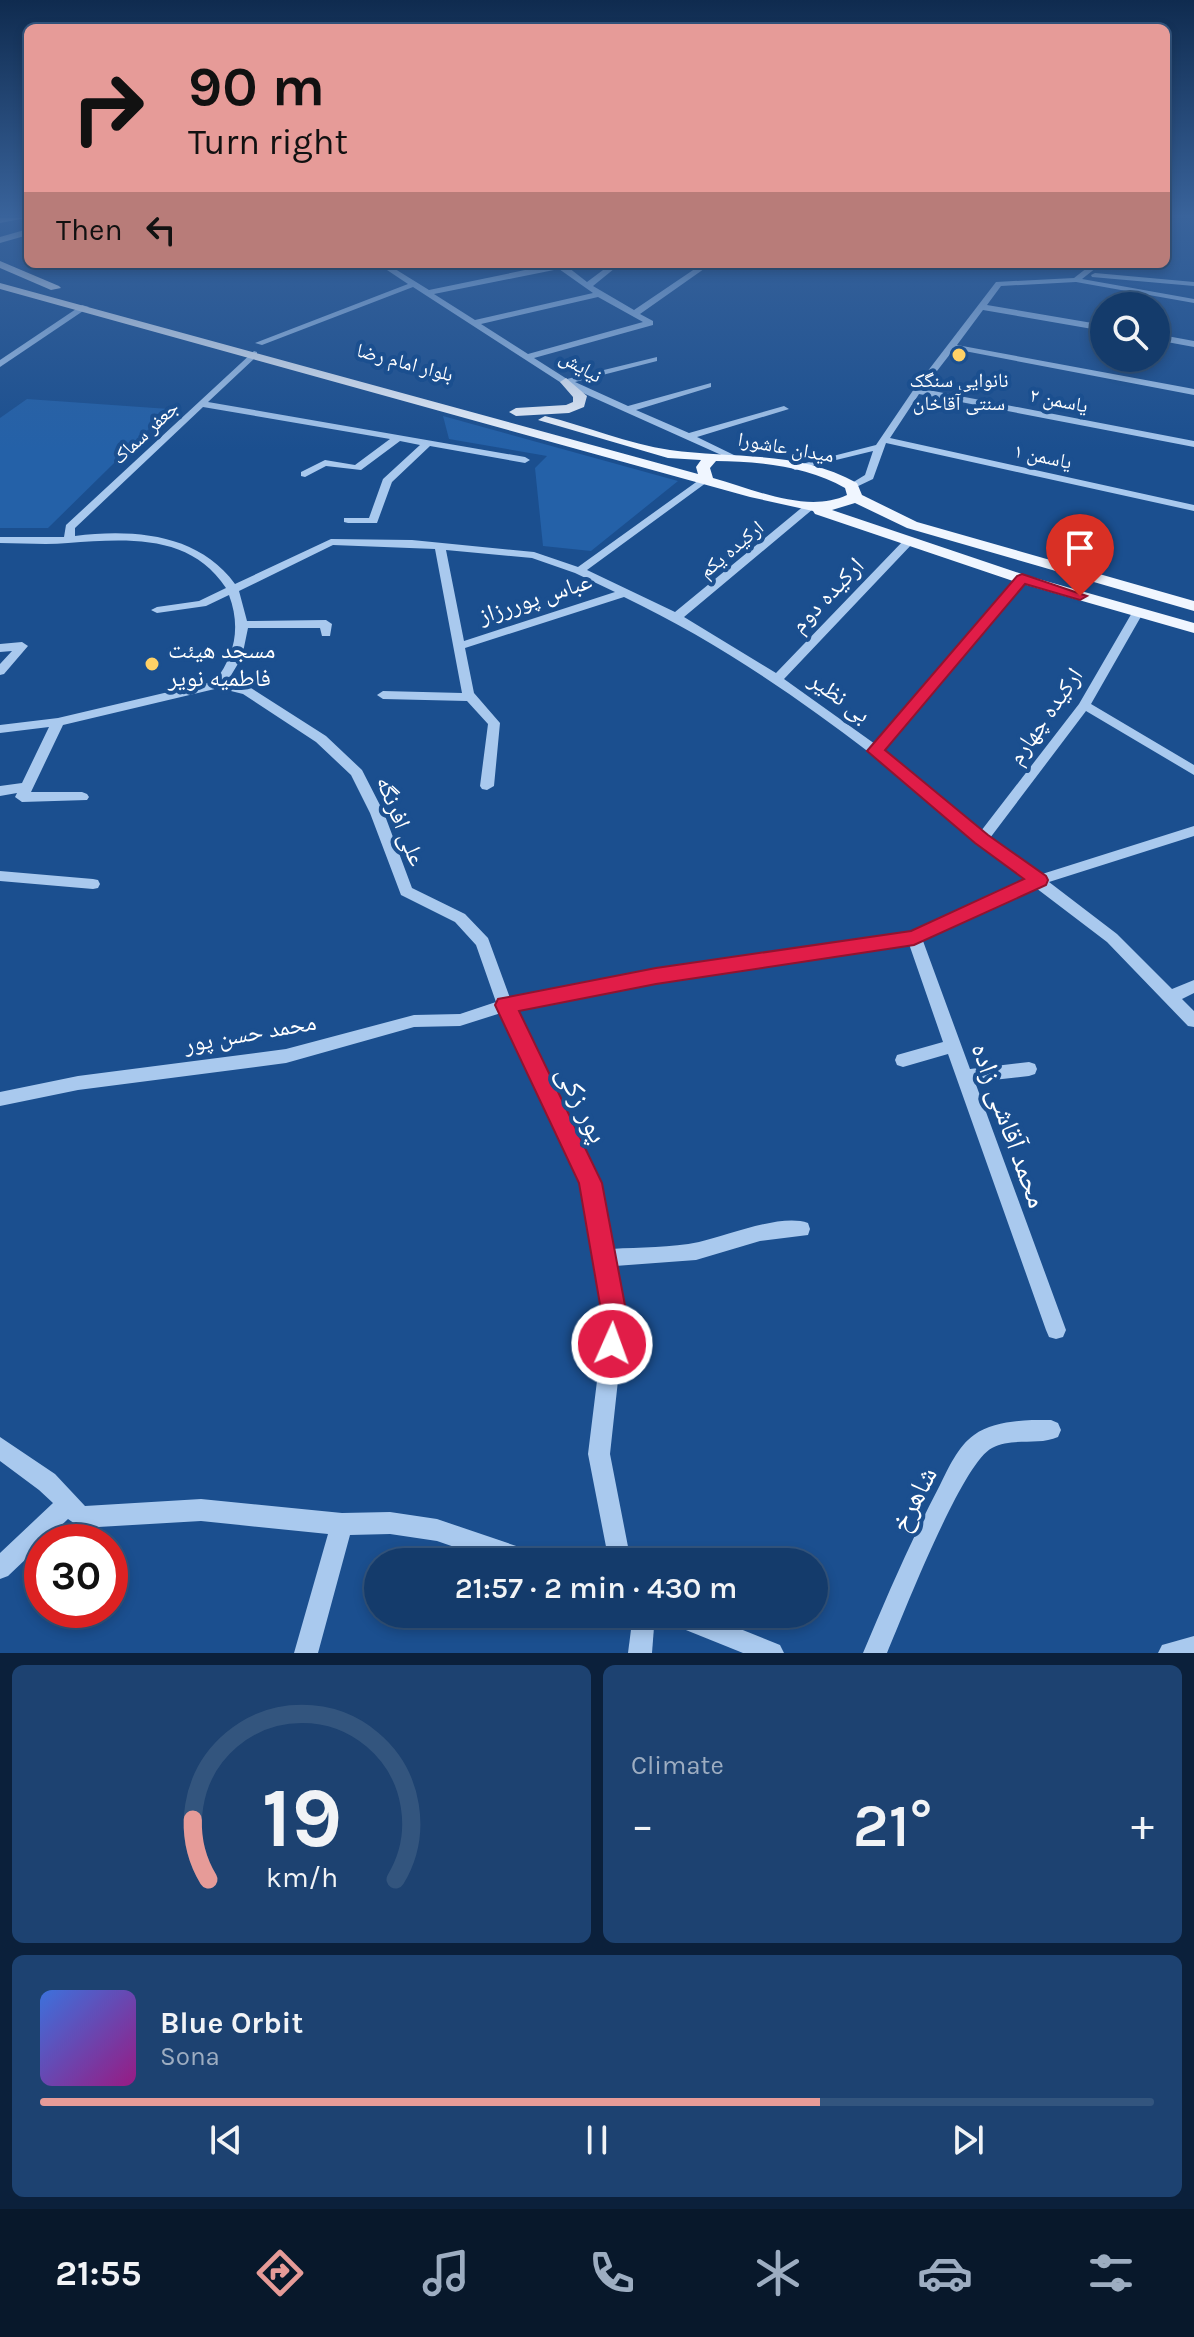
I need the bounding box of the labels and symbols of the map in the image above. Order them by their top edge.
street label: بلوار امام رضا [354,339,456,388]
street label: نیایش [556,345,606,388]
marker: نانوایی سنگک سنتی آقاخان [950,346,968,364]
place label: نانوایی سنگک سنتی آقاخان [909,369,1009,415]
street label: یاسمن ۲ [1028,384,1090,417]
street label: جعفر سماک [107,396,184,469]
street label: میدان عاشورا [736,428,836,467]
street label: یاسمن ۱ [1012,439,1074,474]
pin [1046,514,1114,596]
street label: ارکیده یکم [694,516,769,584]
street label: ارکیده دوم [785,552,871,640]
street label: عباس پوررزاز [474,567,595,630]
place label: مسجد هیئت فاطمیه نویر [167,636,275,692]
marker: مسجد هیئت فاطمیه نویر [143,655,161,673]
street label: ارکیده چهارم [1001,662,1090,771]
street label: بی نظیر [803,665,876,729]
street label: علی افرنگه [370,772,432,870]
street label: محمد حسن پور [181,1008,318,1059]
street label: محمد آقاشی زاده [963,1038,1055,1213]
street label: پور زکی [549,1060,615,1149]
position arrow [570,1302,654,1386]
street label: شاهرخ [883,1461,945,1538]
speed limit sign: 30 [24,1524,128,1628]

